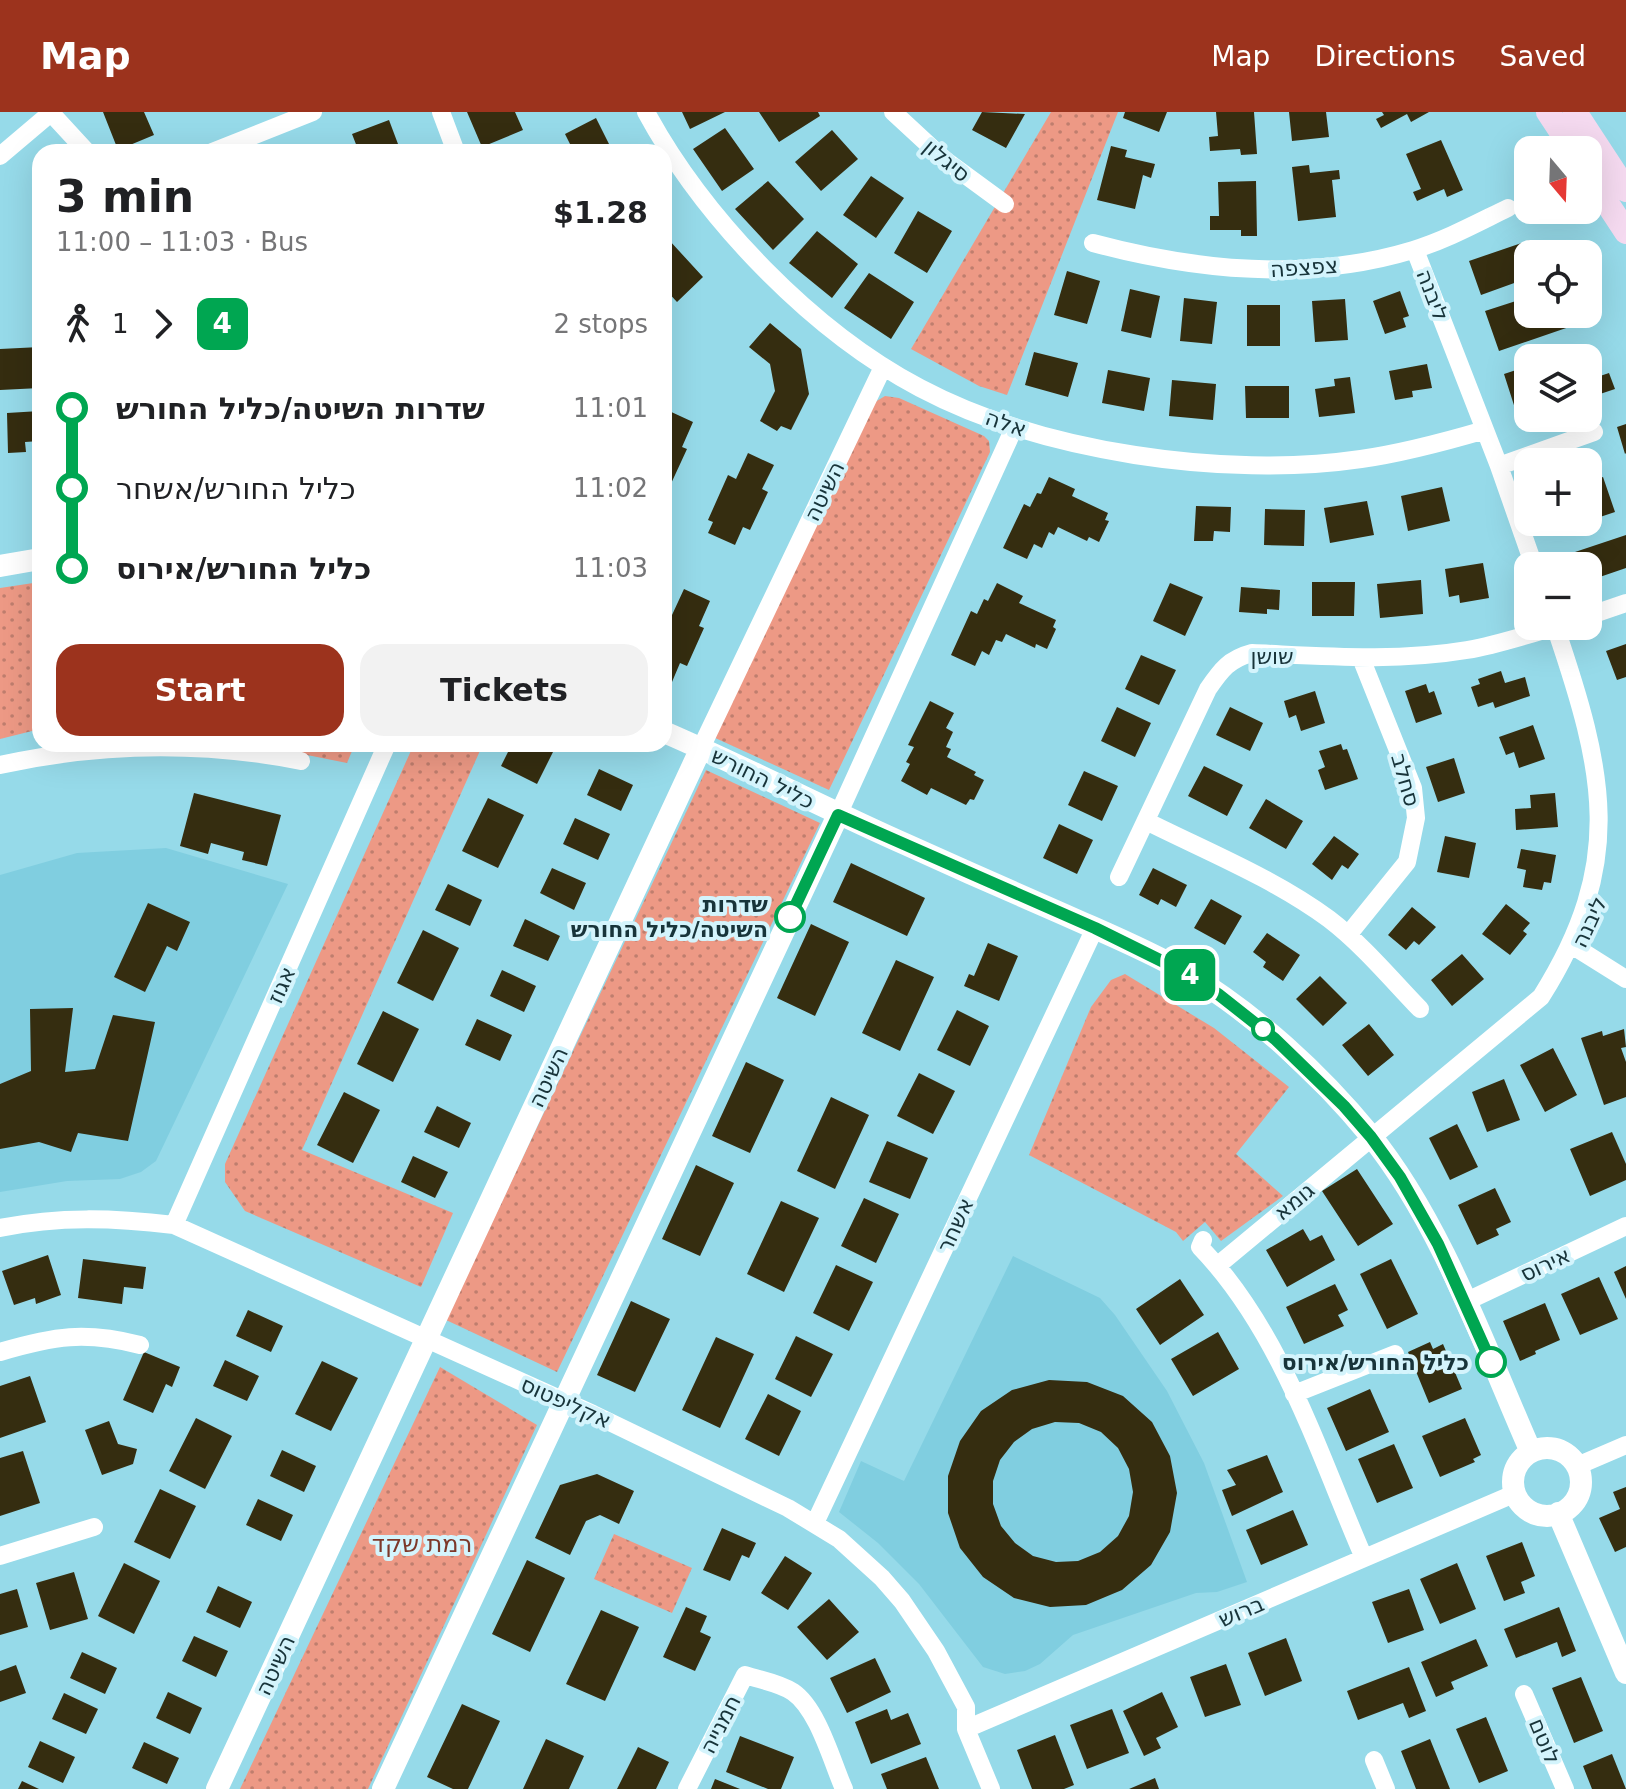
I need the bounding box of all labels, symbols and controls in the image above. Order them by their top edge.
text: Map [40,34,131,78]
text: Map [1211,40,1270,73]
text: Directions [1314,40,1455,73]
text: Saved [1499,40,1586,73]
street label: סיגלון [918,134,975,187]
north arrow [1514,136,1602,224]
map controls [1514,136,1602,640]
text: 3 min [56,171,194,222]
text: $1.28 [553,195,648,230]
text: 11:00 – 11:03 · Bus [56,227,308,257]
button: locate [1514,240,1602,328]
street label: צפצפה [1269,253,1339,282]
street label: ליבנה [1411,266,1454,325]
icon: walk [56,302,100,346]
icon: forward [141,302,185,346]
text: 4 [213,307,232,340]
text: 1 [112,309,129,339]
text: 2 stops [553,309,648,339]
button: layers [1514,344,1602,432]
text: שדרות השיטה/כליל החורש [116,391,485,426]
text: 11:01 [573,393,648,423]
street label: אלה [982,405,1030,442]
button: + [1514,448,1602,536]
street label: השיטה [799,457,850,525]
text: כליל החורש/אשחר [116,471,356,506]
text: 11:02 [573,473,648,503]
text: כליל החורש/אירוס [116,551,371,586]
button: − [1514,552,1602,640]
text: 11:03 [573,553,648,583]
button: Start [56,644,344,736]
button: Tickets [360,644,648,736]
street label: שושן [1250,644,1294,669]
street label: כליל החורש [707,743,818,814]
street label: סחלב [1386,751,1425,809]
place label: שדרות השיטה/כליל החורש [571,892,768,942]
street label: ליבנה [1567,893,1612,952]
marker: שדרות השיטה/כליל החורש [775,902,805,932]
line badge: 4 [1164,949,1216,1001]
text: 4 [1180,958,1200,991]
street label: אגוז [262,963,300,1007]
unlabelled marker [1252,1018,1274,1040]
street label: השיטה [524,1043,573,1111]
street label: גומא [1269,1177,1319,1225]
street label: אשחר [932,1194,979,1256]
street label: אירוס [1516,1242,1574,1287]
marker: כליל החורש/אירוס [1476,1347,1506,1377]
place label: כליל החורש/אירוס [1282,1350,1469,1375]
street label: אקליפטוס [517,1372,615,1433]
district label: רמת שקד [372,1530,472,1558]
street label: ברוש [1215,1591,1268,1632]
street label: השיטה [251,1631,300,1699]
street label: חמנייה [695,1691,746,1758]
street label: לוטם [1524,1715,1565,1768]

